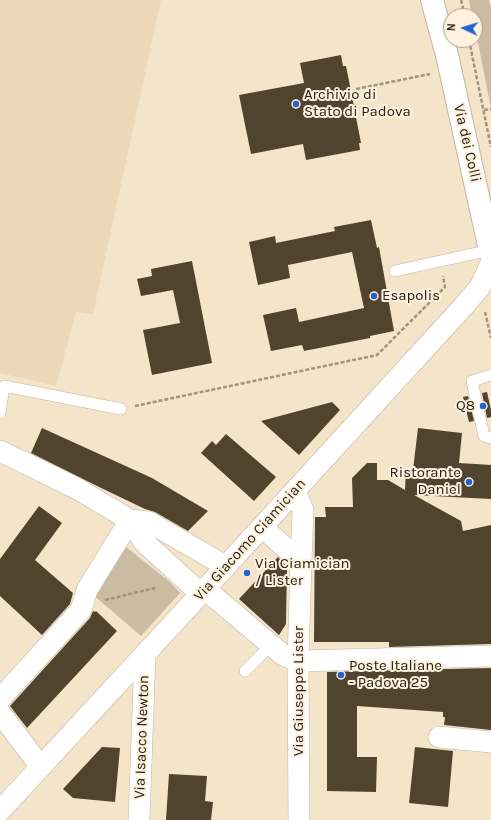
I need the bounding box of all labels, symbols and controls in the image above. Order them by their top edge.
north arrow [443,8,483,48]
text: N [445,23,458,32]
place label: Archivio di Stato di Padova [304,86,411,121]
marker: Archivio di Stato di Padova [291,99,301,109]
street label: Via dei Colli [449,102,485,184]
place label: Esapolis [382,287,440,305]
marker: Esapolis [369,291,379,301]
place label: Q8 [456,397,475,415]
marker: Q8 [478,401,488,411]
place label: Ristorante Daniel [390,464,461,499]
street label: Via Giacomo Ciamician [190,475,310,605]
marker: Ristorante Daniel [464,477,474,487]
place label: Via Ciamician / Lister [255,555,350,590]
marker: Via Ciamician / Lister [242,568,252,578]
street label: Via Giuseppe Lister [290,626,308,756]
place label: Poste Italiane - Padova 25 [349,657,442,692]
marker: Poste Italiane - Padova 25 [336,670,346,680]
street label: Via Isacco Newton [131,675,153,799]

